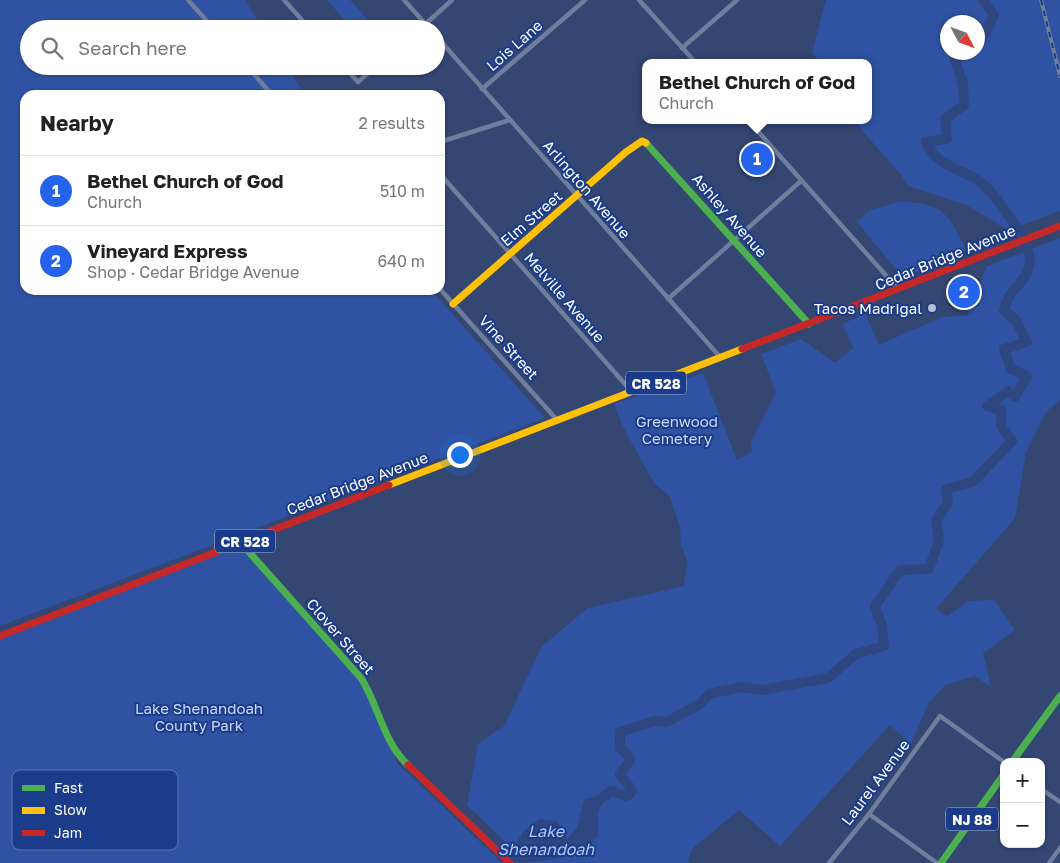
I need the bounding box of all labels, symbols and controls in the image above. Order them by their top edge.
north arrow [940,15,985,60]
street label: Lois Lane [482,16,546,74]
search box [20,20,445,75]
icon: search [38,34,66,62]
text: Search here [78,36,187,59]
popup [642,59,872,124]
text: Bethel Church of God [659,70,855,93]
text: Church [659,93,714,113]
text: Nearby [40,110,114,136]
text: 2 results [359,113,425,133]
street label: Arlington Avenue [539,136,635,242]
pin: 1 [741,140,773,178]
text: Bethel Church of God [87,169,284,192]
street label: Ashley Avenue [689,169,772,261]
text: 1 [52,181,60,201]
text: 510 m [380,181,425,201]
street label: Elm Street [497,186,565,250]
text: Church [87,192,142,212]
street label: Cedar Bridge Avenue [872,220,1018,293]
text: Vineyard Express [87,239,248,262]
street label: Melville Avenue [521,248,609,346]
text: 2 [51,251,61,271]
text: 640 m [377,251,425,271]
text: Shop · Cedar Bridge Avenue [87,262,299,282]
pin: 2 [948,273,980,311]
place label: Tacos Madrigal [814,299,922,317]
marker: Tacos Madrigal [926,302,938,314]
street label: Vine Street [475,311,543,383]
road number: CR 528 [626,372,686,394]
park label: Greenwood Cemetery [636,412,718,447]
your location [447,442,473,468]
street label: Cedar Bridge Avenue [284,448,431,518]
road number: CR 528 [215,530,275,552]
street label: Clover Street [303,594,379,678]
park label: Lake Shenandoah County Park [135,699,263,734]
street label: Laurel Avenue [837,736,913,828]
map controls [1000,758,1045,848]
button: + [1000,758,1045,803]
legend [12,770,178,850]
text: Fast [54,779,83,796]
text: Slow [54,801,87,818]
button: − [1000,803,1045,848]
road number: NJ 88 [946,808,998,831]
water label: Lake Shenandoah [498,821,595,859]
text: Jam [54,824,82,841]

